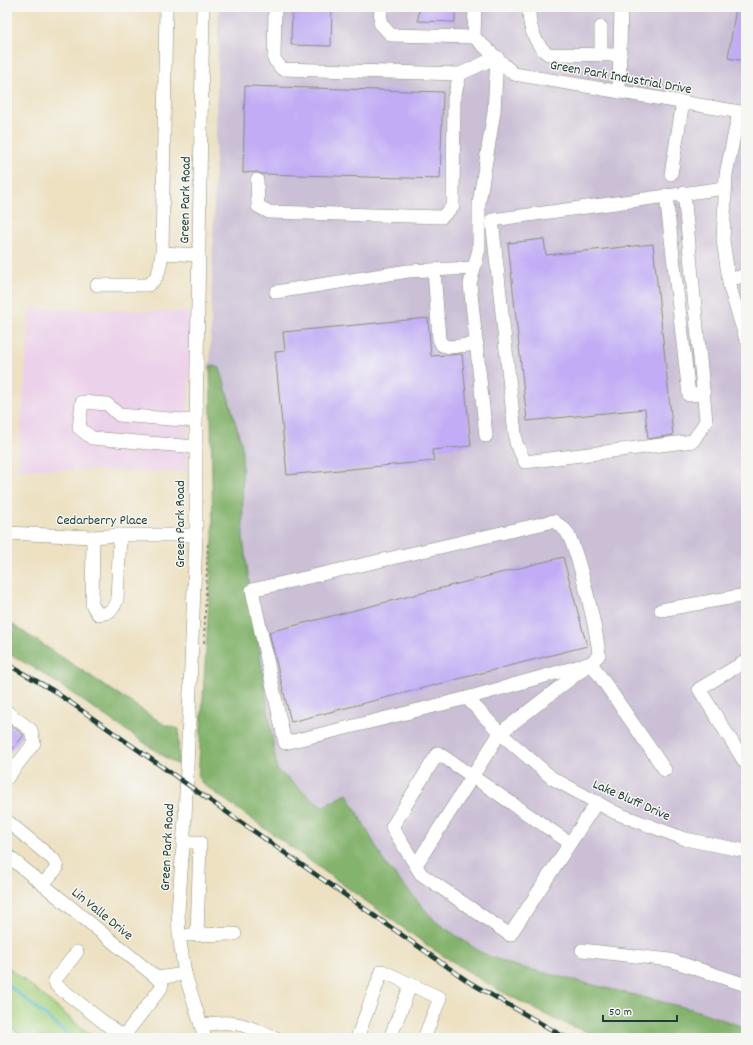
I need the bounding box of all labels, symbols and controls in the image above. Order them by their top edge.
street label: Green Park Industrial Drive [548,56,693,100]
street label: Green Park Road [175,156,197,244]
street label: Green Park Road [171,480,191,568]
street label: Cedarberry Place [57,511,147,531]
street label: Lake Bluff Drive [589,775,673,827]
street label: Green Park Road [156,803,180,891]
street label: Lin Valle Drive [67,883,137,946]
scale bar [603,997,677,1023]
text: 50 m [609,1004,632,1021]

